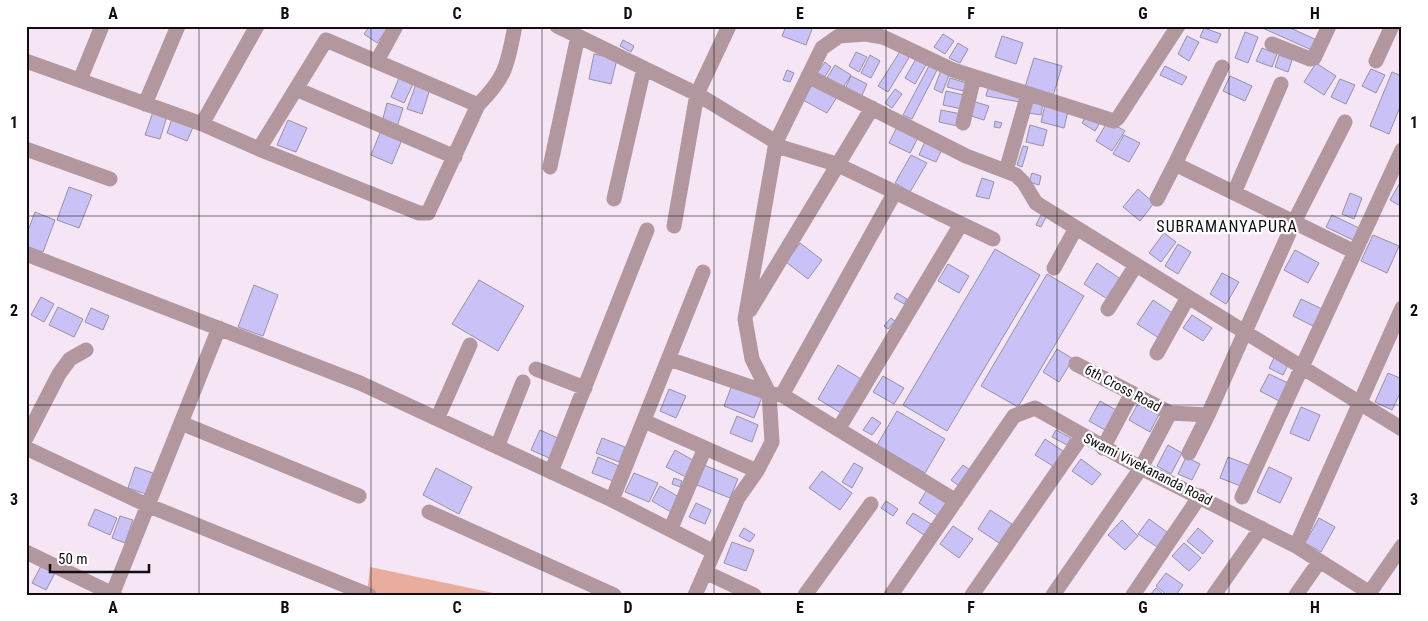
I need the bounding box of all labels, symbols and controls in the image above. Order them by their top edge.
text: A [108,4,118,23]
text: B [281,4,290,23]
text: C [452,4,462,23]
text: D [623,4,633,23]
text: E [796,4,804,23]
text: F [967,4,975,23]
text: G [1138,4,1148,23]
text: H [1310,4,1320,23]
text: 1 [10,113,18,132]
text: 1 [1410,113,1418,132]
district label: SUBRAMANYAPURA [1156,217,1298,236]
text: 2 [10,301,18,320]
text: 2 [1410,301,1418,320]
street label: 6th Cross Road [1082,361,1164,415]
street label: Swami Vivekananda Road [1081,430,1215,508]
text: 3 [10,490,18,509]
text: 3 [1410,490,1418,509]
scale bar [50,541,149,573]
text: 50 m [58,550,88,568]
text: A [108,598,118,617]
text: B [281,598,290,617]
text: C [452,598,462,617]
text: D [623,598,633,617]
text: E [796,598,804,617]
text: F [967,598,975,617]
text: G [1138,598,1148,617]
text: H [1310,598,1320,617]

